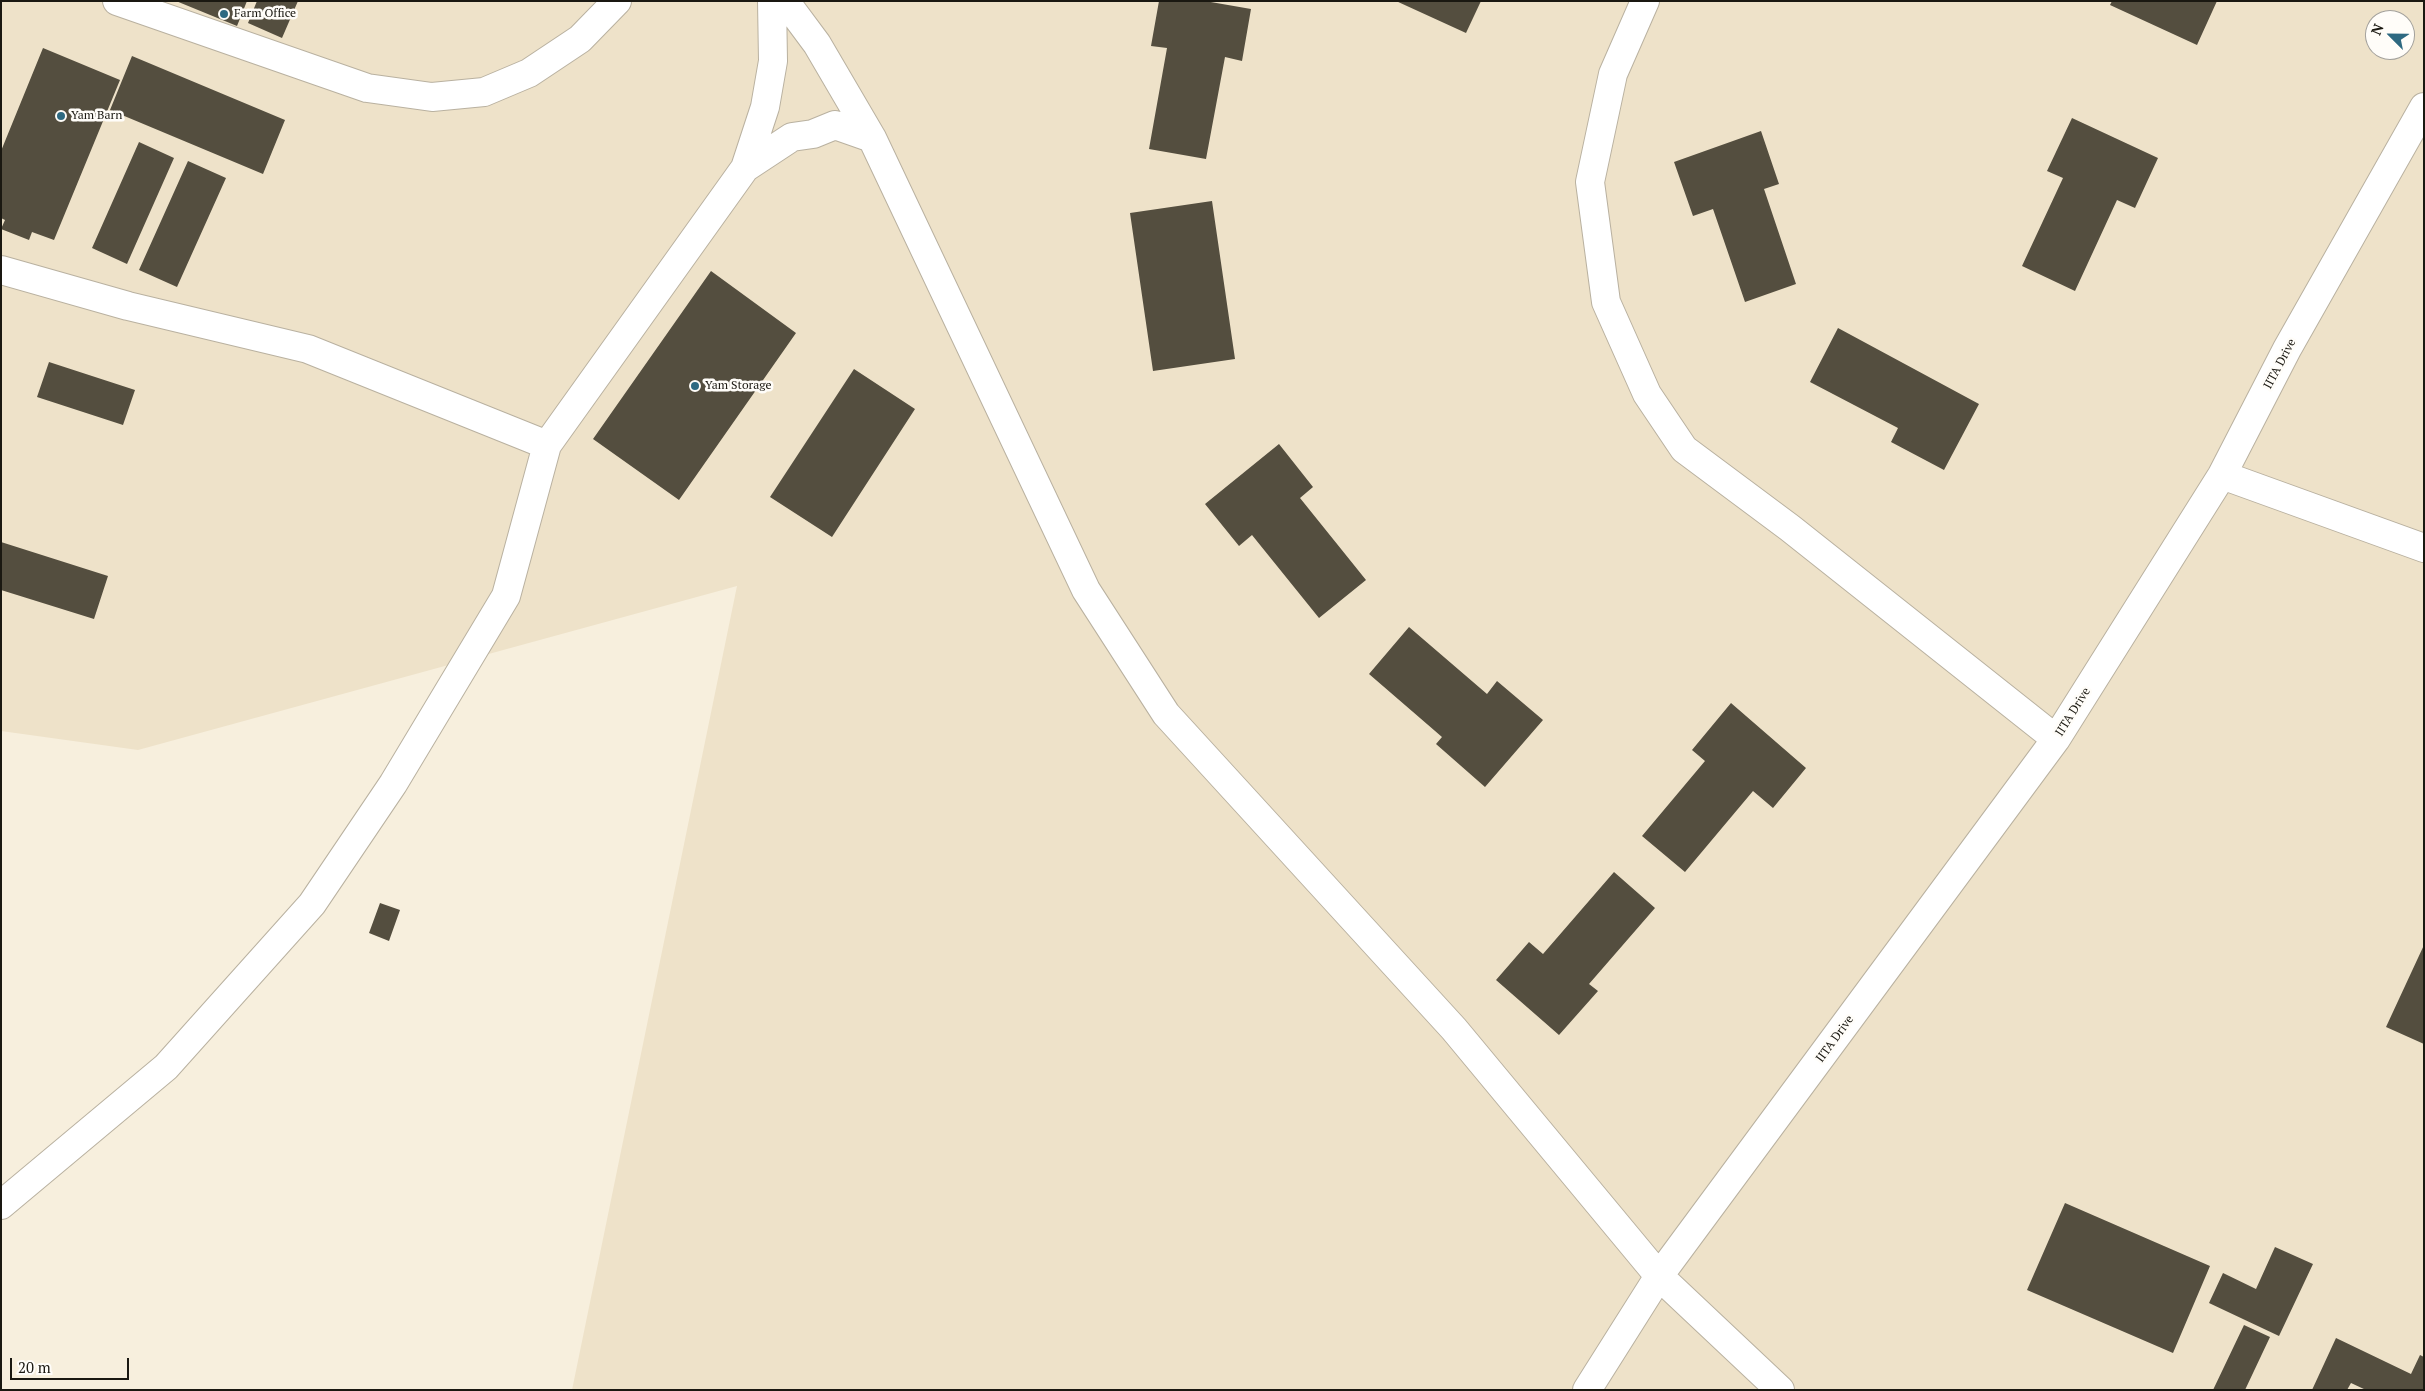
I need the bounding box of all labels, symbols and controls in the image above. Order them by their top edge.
place label: Farm Office [234,7,296,21]
marker: Farm Office [218,8,230,20]
north arrow [2365,10,2415,60]
text: N [2366,21,2387,38]
place label: Yam Barn [71,109,122,123]
marker: Yam Barn [55,110,67,122]
street label: IITA Drive [2261,336,2299,392]
place label: Yam Storage [705,379,772,393]
marker: Yam Storage [689,380,701,392]
street label: IITA Drive [2052,685,2094,739]
street label: IITA Drive [1813,1013,1857,1065]
scale bar [12,1348,131,1380]
text: 20 m [18,1357,51,1377]

